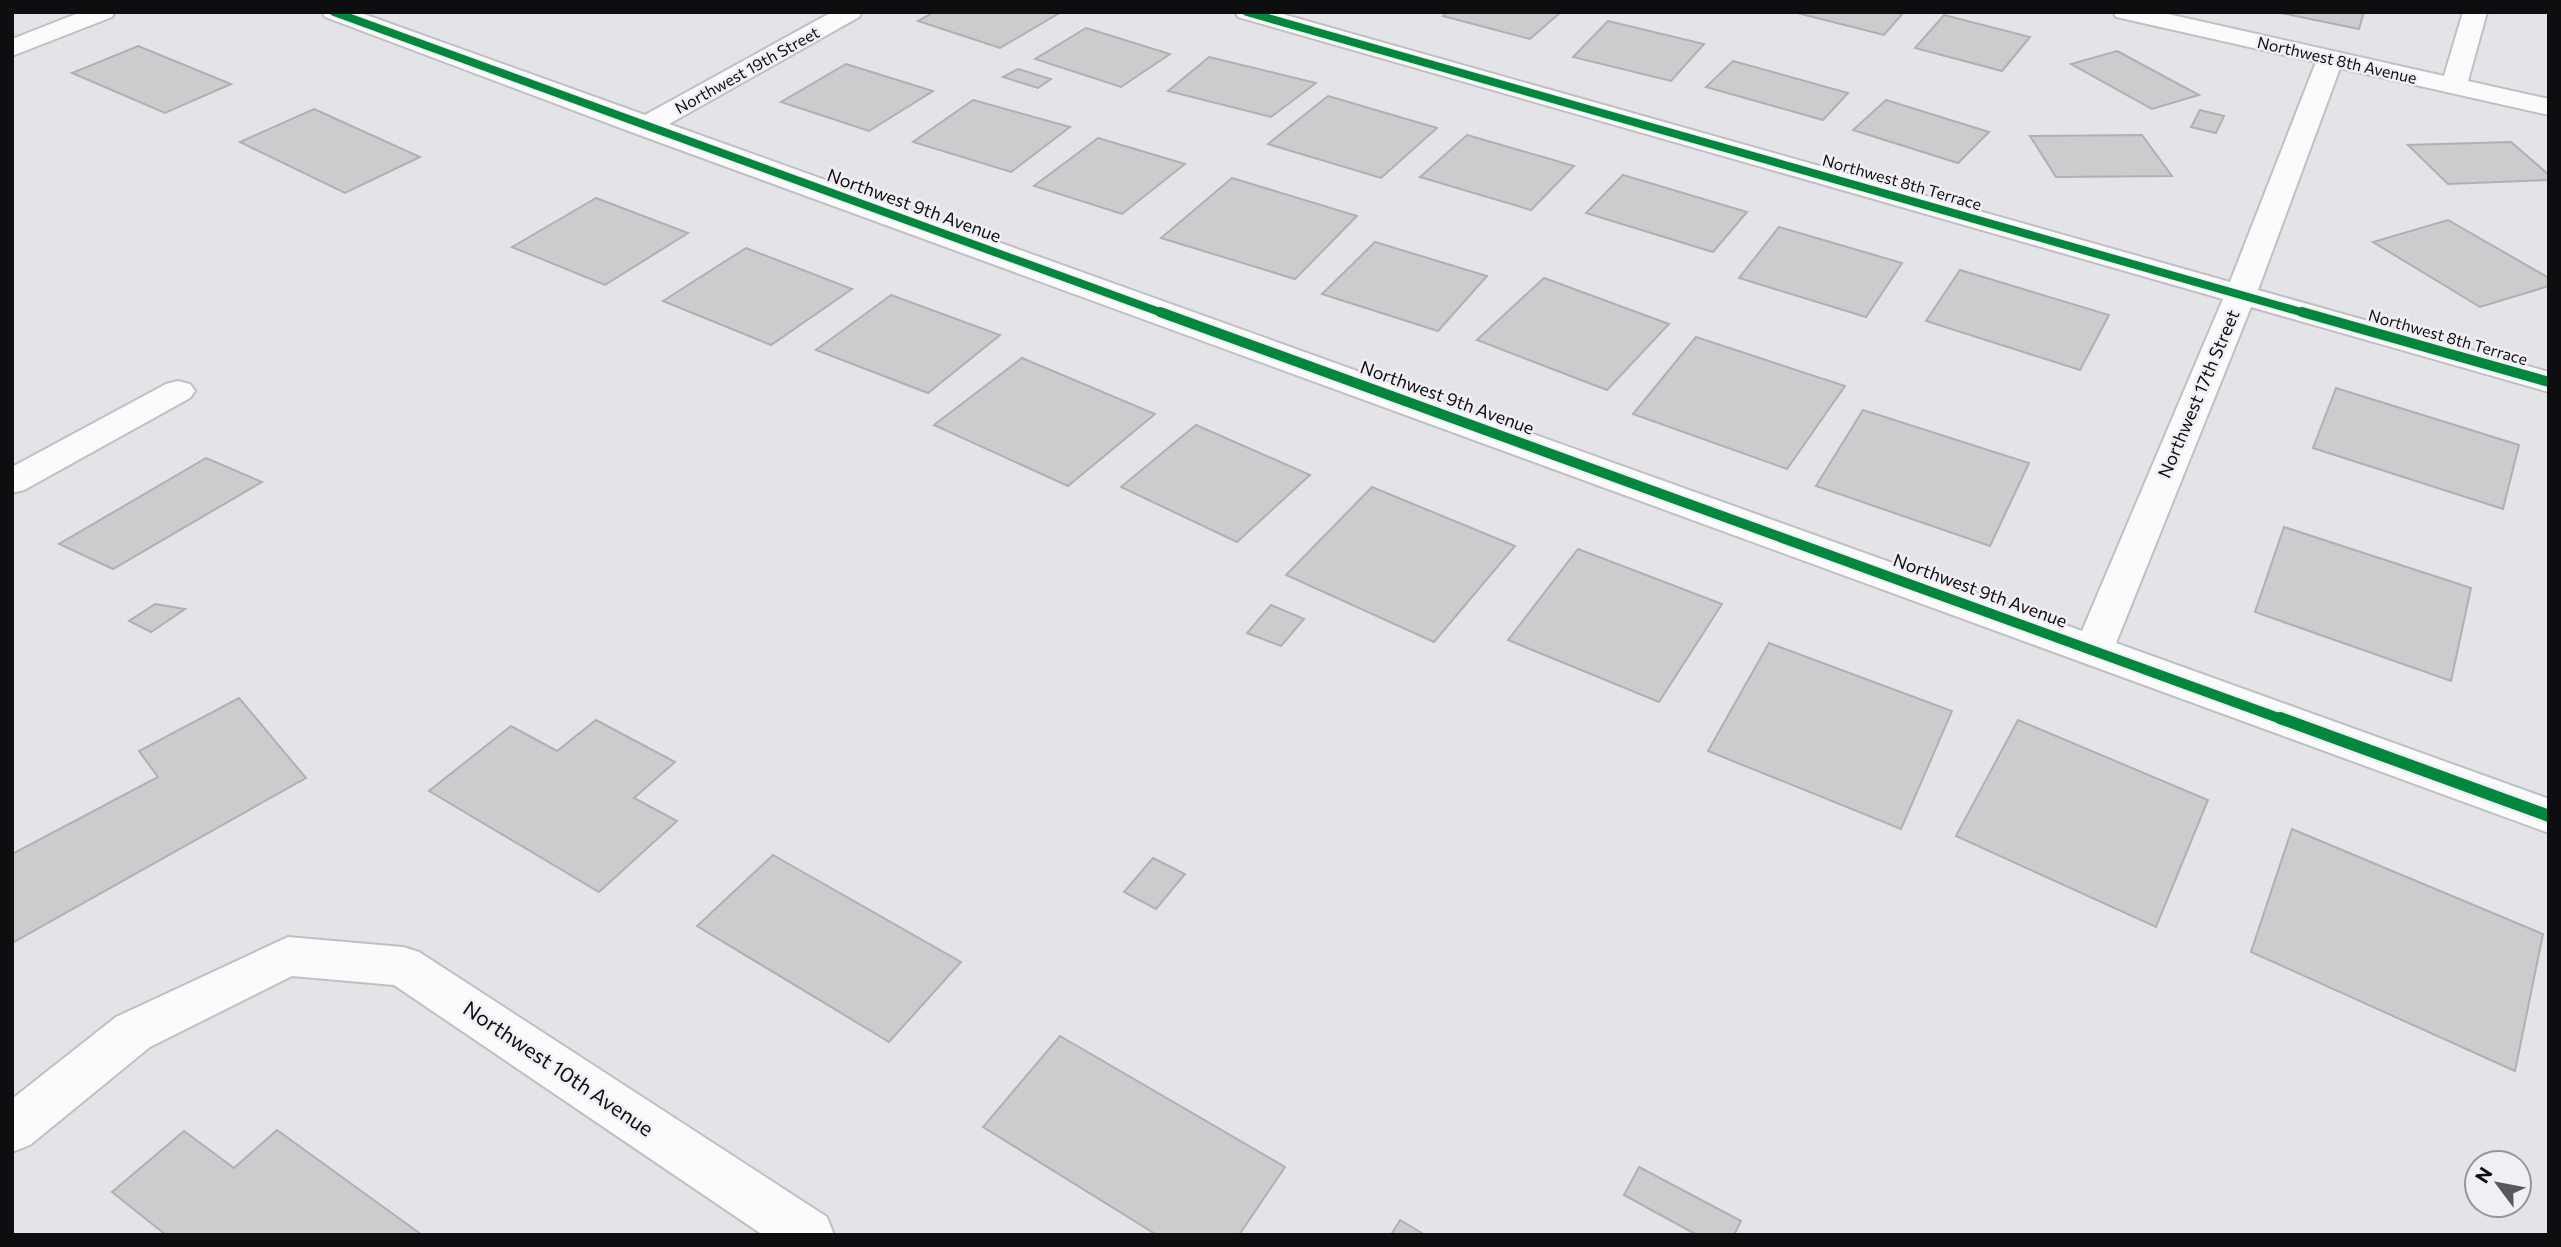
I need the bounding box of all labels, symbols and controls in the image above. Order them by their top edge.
street label: Northwest 19th Street [671,22,823,117]
street label: Northwest 8th Avenue [2255,32,2419,87]
street label: Northwest 8th Terrace [1820,150,1984,213]
street label: Northwest 9th Avenue [824,163,1004,247]
street label: Northwest 8th Terrace [2366,305,2530,368]
street label: Northwest 17th Street [2153,306,2244,481]
street label: Northwest 9th Avenue [1357,355,1537,439]
street label: Northwest 9th Avenue [1890,548,2070,632]
street label: Northwest 10th Avenue [459,995,659,1141]
north arrow [2463,1149,2533,1219]
text: N [2470,1163,2497,1187]

